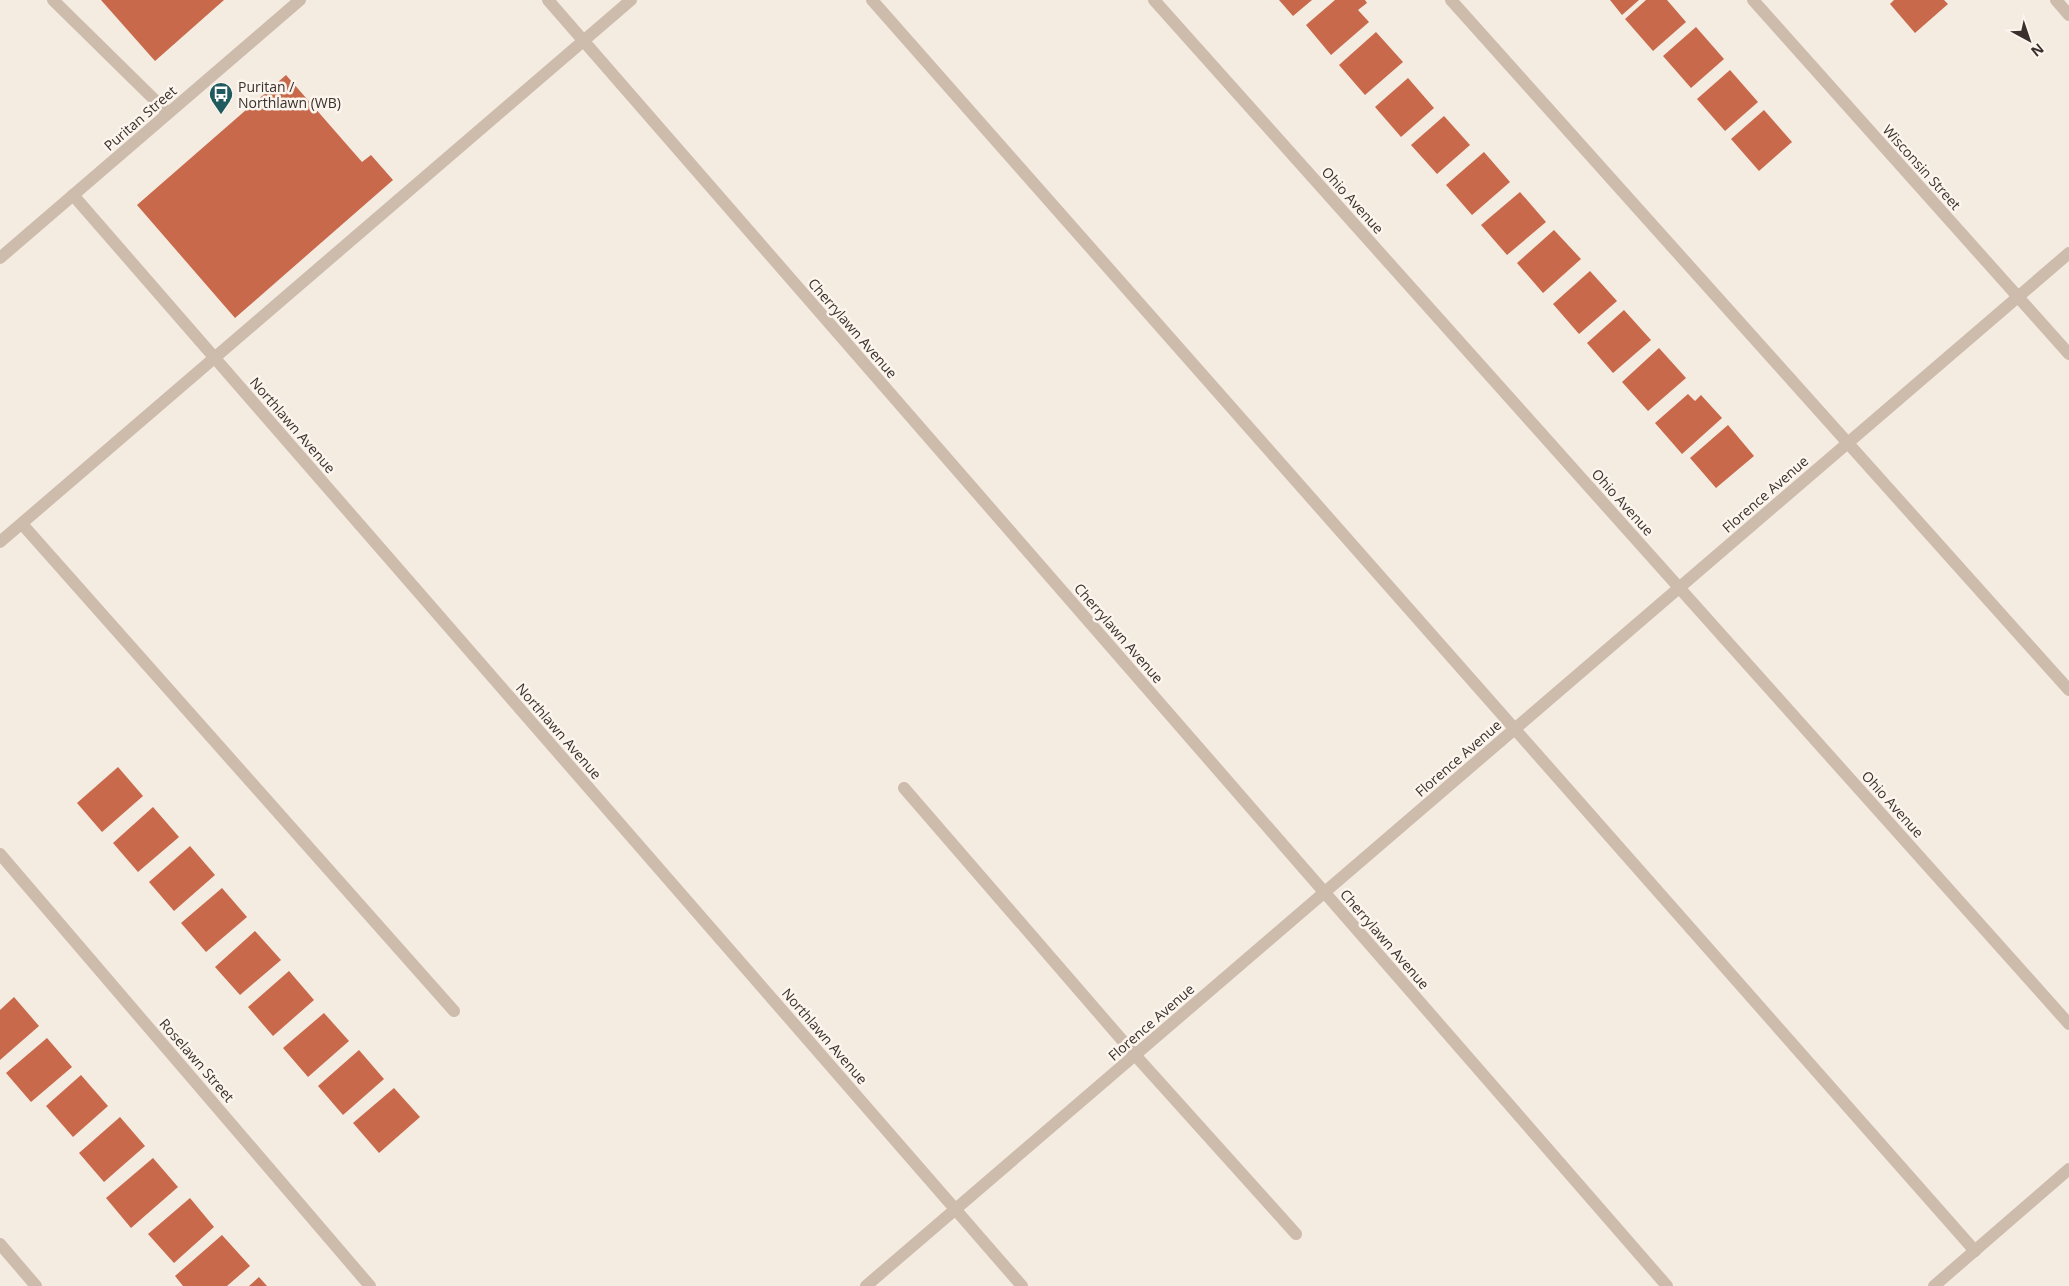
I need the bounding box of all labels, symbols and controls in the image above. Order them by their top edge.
north arrow [2004,15,2054,65]
text: N [2027,39,2048,61]
place label: Puritan / Northlawn (WB) [238,77,341,112]
street label: Puritan Street [100,81,180,155]
bus stop icon: Puritan / Northlawn (WB) [208,81,234,115]
street label: Wisconsin Street [1879,120,1965,214]
street label: Ohio Avenue [1318,163,1388,238]
street label: Cherrylawn Avenue [804,274,902,382]
street label: Northlawn Avenue [246,373,340,477]
street label: Florence Avenue [1718,451,1812,537]
street label: Ohio Avenue [1588,465,1658,540]
street label: Cherrylawn Avenue [1070,579,1168,687]
street label: Northlawn Avenue [512,679,606,783]
street label: Florence Avenue [1411,715,1505,801]
street label: Ohio Avenue [1858,767,1928,842]
street label: Cherrylawn Avenue [1336,885,1434,993]
street label: Florence Avenue [1104,979,1198,1065]
street label: Northlawn Avenue [778,984,872,1088]
street label: Roselawn Street [155,1014,239,1106]

